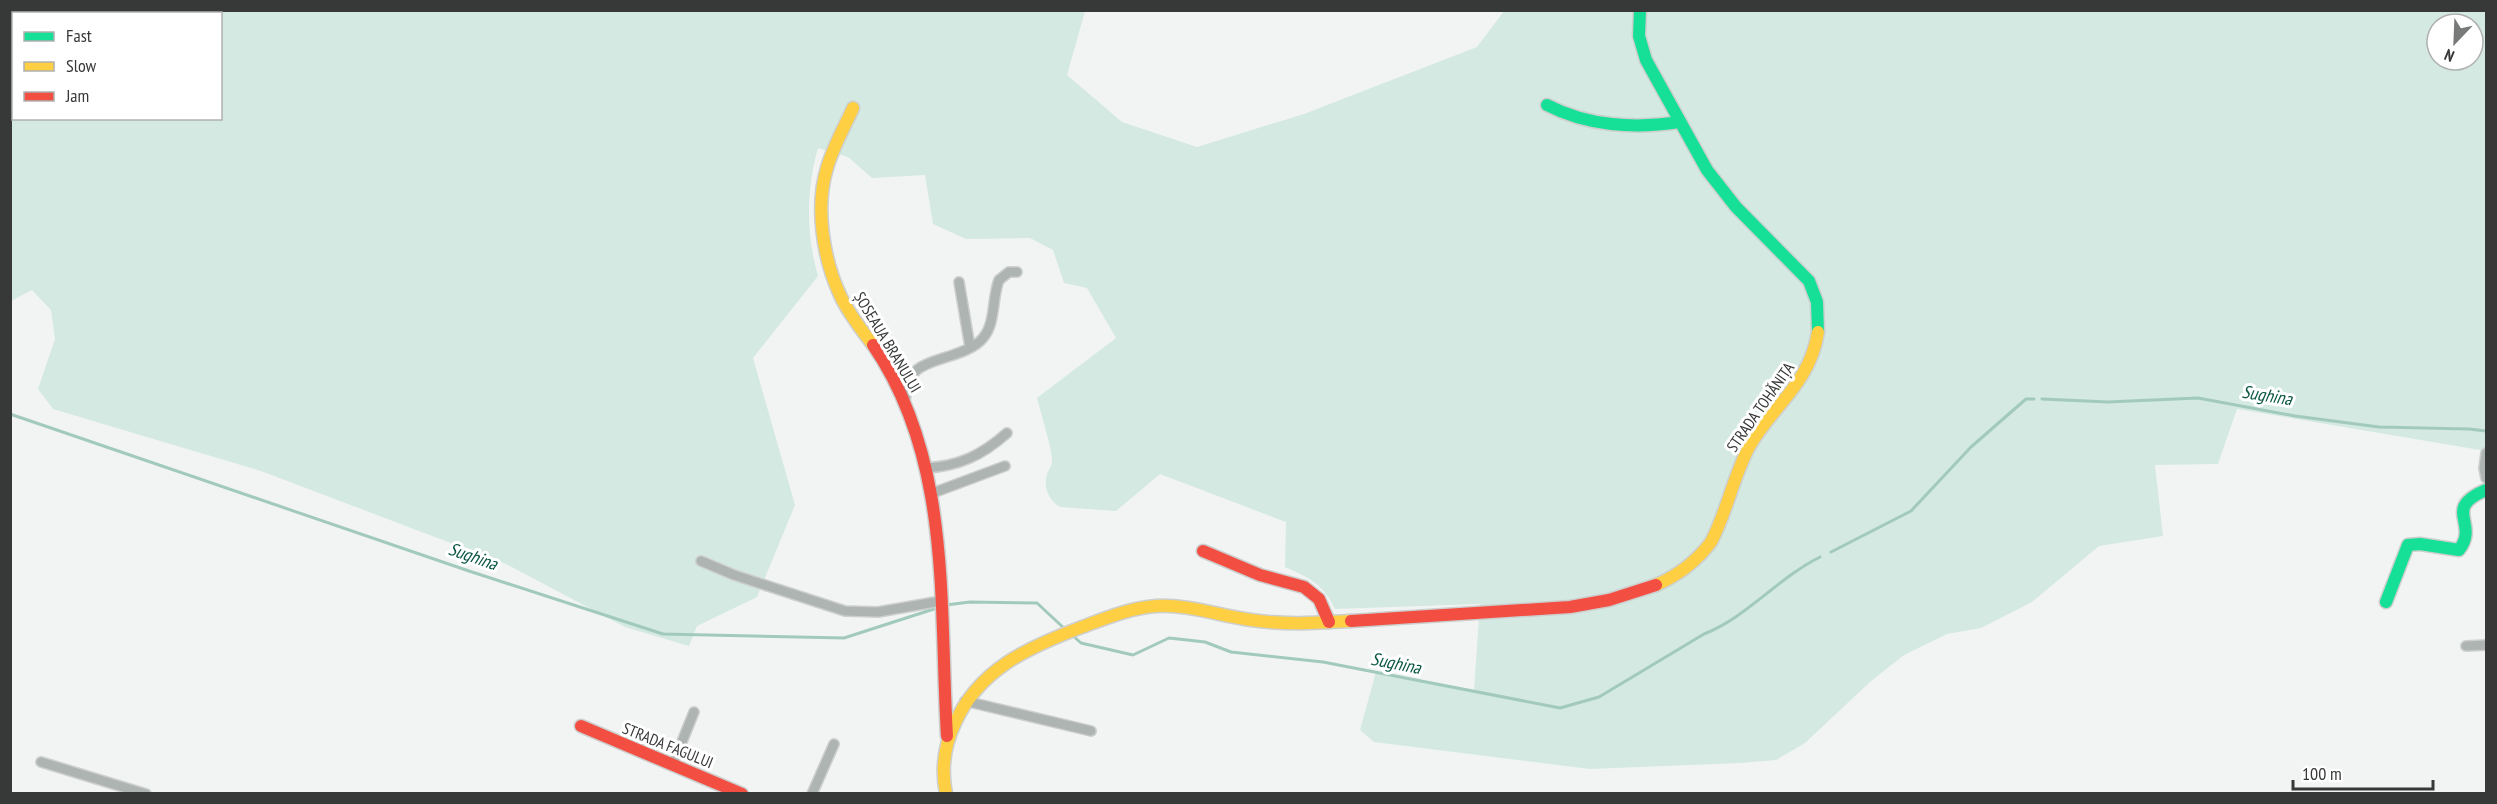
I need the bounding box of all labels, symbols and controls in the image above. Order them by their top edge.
legend [12,12,222,120]
north arrow [2425,12,2485,72]
text: Fast [66,24,92,47]
text: N [2441,45,2457,67]
text: Slow [66,54,97,77]
text: Jam [65,84,89,107]
street label: ȘOSEAUA BRANULUI [850,288,926,396]
street label: STRADA TOHĂNIȚA [1722,358,1798,456]
water label: Sughina [2240,380,2294,410]
water label: Sughina [446,537,501,575]
water label: Sughina [1369,647,1424,679]
street label: STRADA FAGULUI [620,718,716,772]
scale bar [2293,753,2432,791]
text: 100 m [2302,762,2342,785]

